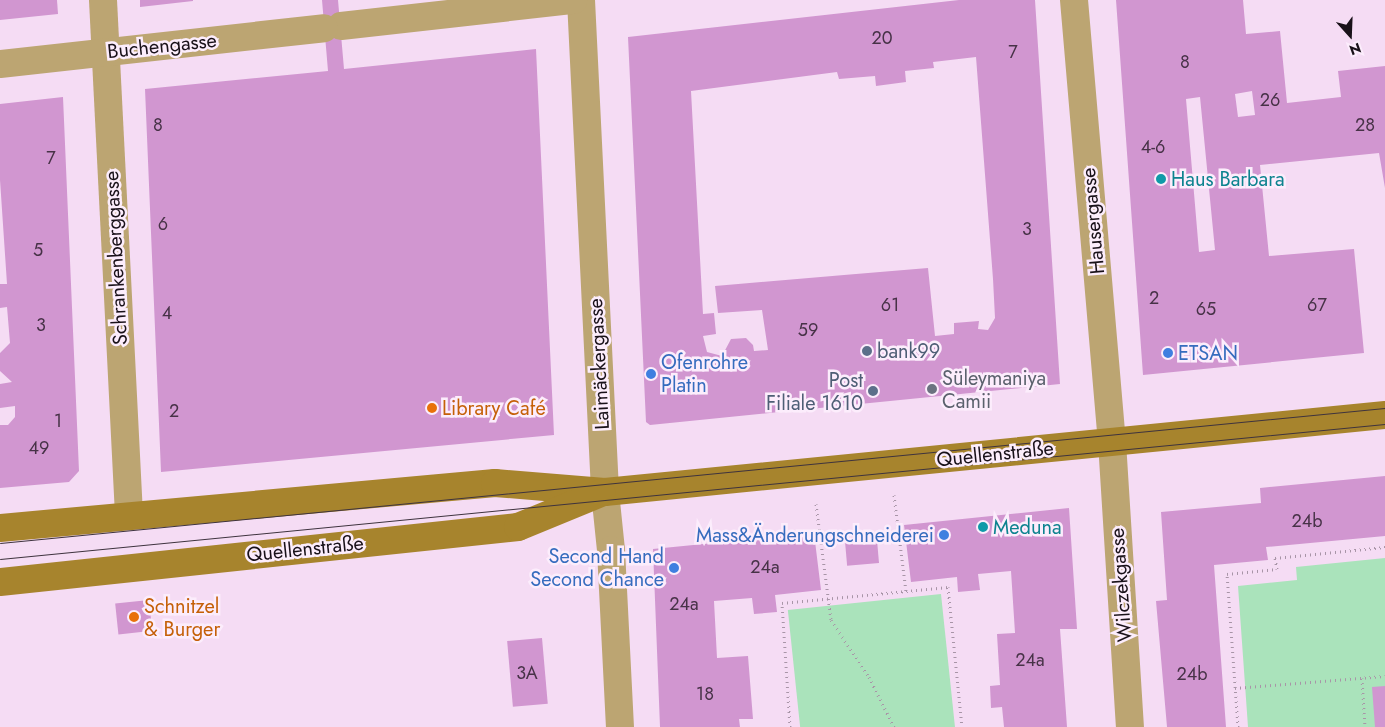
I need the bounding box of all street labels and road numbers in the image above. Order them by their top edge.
street label: Buchengasse [106,28,218,64]
street label: Hausergasse [1076,167,1110,275]
street label: Schrankenberggasse [99,170,133,346]
street label: Laimäckergasse [584,298,614,430]
street label: Quellenstraße [935,436,1055,472]
street label: Wilczekgasse [1105,527,1137,643]
street label: Quellenstraße [245,531,365,567]

